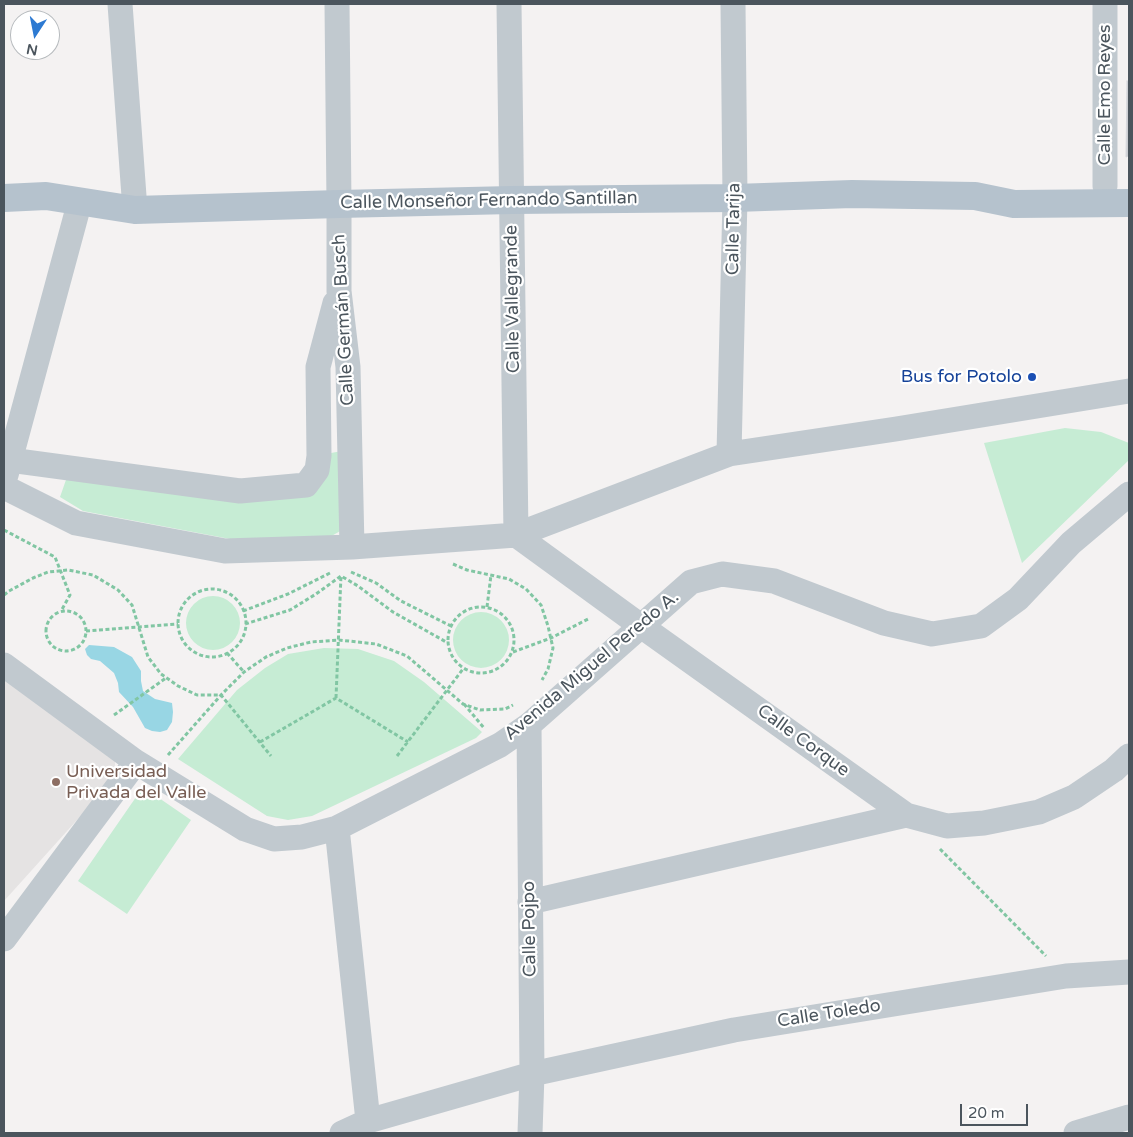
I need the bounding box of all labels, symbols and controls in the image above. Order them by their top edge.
north arrow [10,10,60,60]
street label: Calle Emo Reyes [1094,24,1116,166]
text: N [25,40,39,59]
street label: Calle Tarija [722,183,746,275]
street label: Calle Monseñor Fernando Santillan [340,188,638,214]
street label: Calle Vallegrande [501,225,525,373]
street label: Calle Germán Busch [329,234,359,406]
place label: Bus for Potolo [901,366,1022,388]
marker: Bus for Potolo [1026,371,1038,383]
street label: Avenida Miguel Peredo A. [500,587,684,745]
street label: Calle Corque [753,700,853,782]
place label: Universidad Privada del Valle [66,761,207,804]
marker: Universidad Privada del Valle [50,776,62,788]
street label: Calle Pojpo [518,881,542,977]
street label: Calle Toledo [776,995,882,1033]
scale bar [963,1094,1030,1126]
text: 20 m [968,1104,1005,1122]

